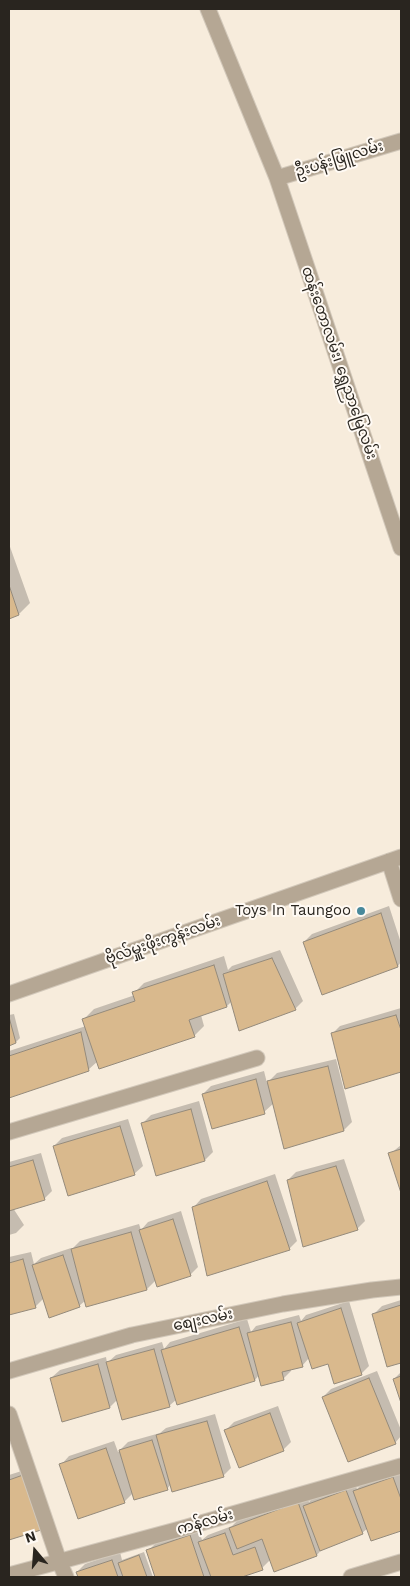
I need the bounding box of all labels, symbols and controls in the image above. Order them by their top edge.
street label: ဦးပန်းဖြူလမ်း [293,137,385,181]
street label: ထန်းတောလမ်း၊ ရွှေညာမြေလမ်း [297,264,381,462]
place label: Toys In Taungoo [235,902,351,920]
marker: Toys In Taungoo [355,905,367,917]
street label: ဗိုလ်မှူးဖိုးကွန်းလမ်း [103,912,223,968]
street label: စျေးလမ်း [171,1305,235,1335]
street label: ကန်လမ်း [175,1505,235,1539]
north arrow [10,1526,60,1576]
text: N [23,1528,38,1546]

